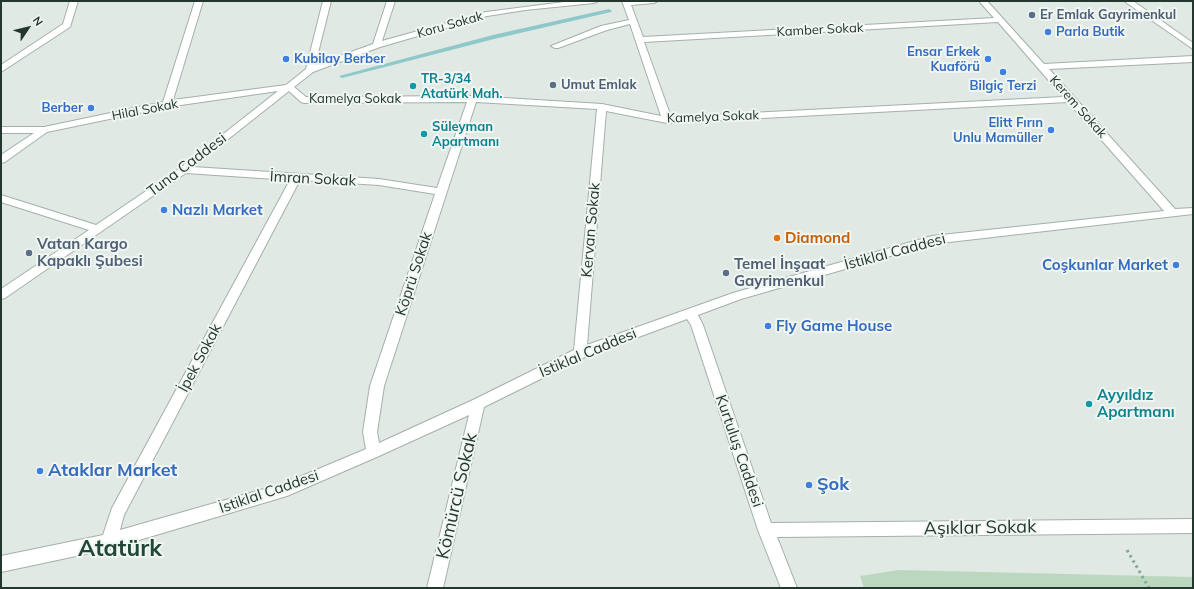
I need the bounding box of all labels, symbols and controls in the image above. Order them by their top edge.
place label: Er Emlak Gayrimenkul [1040,7,1176,23]
north arrow [8,8,48,48]
street label: Koru Sokak [415,8,485,42]
marker: Er Emlak Gayrimenkul [1027,10,1037,20]
text: N [30,14,46,29]
street label: Kamber Sokak [776,20,864,40]
place label: Parla Butik [1056,24,1125,40]
marker: Parla Butik [1043,27,1053,37]
place label: Ensar Erkek Kuaförü [907,44,980,75]
place label: Kubilay Berber [294,51,385,67]
marker: Kubilay Berber [281,54,291,64]
marker: Ensar Erkek Kuaförü [983,54,993,64]
marker: Bilgiç Terzi [998,67,1008,77]
place label: TR-3/34 Atatürk Mah. [421,71,502,102]
street label: Kerem Sokak [1046,73,1110,141]
place label: Umut Emlak [561,77,637,93]
place label: Bilgiç Terzi [970,78,1036,94]
marker: Umut Emlak [548,80,558,90]
marker: TR-3/34 Atatürk Mah. [408,81,418,91]
street label: Kamelya Sokak [309,91,401,107]
street label: Hilal Sokak [111,96,179,124]
place label: Berber [42,100,83,116]
marker: Berber [86,103,96,113]
street label: Kamelya Sokak [667,108,759,126]
place label: Elitt Fırın Unlu Mamüller [953,115,1043,146]
place label: Süleyman Apartmanı [432,119,499,150]
marker: Elitt Fırın Unlu Mamüller [1046,125,1056,135]
street label: Tuna Caddesi [144,129,230,201]
marker: Süleyman Apartmanı [419,129,429,139]
street label: İmran Sokak [269,168,357,190]
street label: Kervan Sokak [578,182,604,278]
place label: Nazlı Market [172,201,263,219]
marker: Nazlı Market [159,205,169,215]
place label: Diamond [785,229,850,247]
street label: Köprü Sokak [392,230,436,318]
street label: İstiklal Caddesi [842,230,948,274]
marker: Diamond [772,233,782,243]
place label: Vatan Kargo Kapaklı Şubesi [37,235,143,270]
marker: Vatan Kargo Kapaklı Şubesi [24,248,34,258]
place label: Temel İnşaat Gayrimenkul [734,255,825,290]
place label: Coşkunlar Market [1042,256,1168,274]
marker: Coşkunlar Market [1171,260,1181,270]
marker: Temel İnşaat Gayrimenkul [721,268,731,278]
place label: Fly Game House [776,317,892,335]
street label: İpek Sokak [174,321,226,395]
marker: Fly Game House [763,321,773,331]
street label: İstiklal Caddesi [537,324,639,382]
place label: Ayyıldız Apartmanı [1097,386,1175,421]
street label: Kurtuluş Caddesi [711,393,767,509]
marker: Ayyıldız Apartmanı [1084,399,1094,409]
street label: Kömürcü Sokak [432,431,482,561]
place label: Ataklar Market [48,460,177,482]
marker: Ataklar Market [35,466,45,476]
street label: İstiklal Caddesi [217,467,321,517]
place label: Şok [817,474,849,496]
marker: Şok [804,480,814,490]
street label: Aşıklar Sokak [923,516,1037,540]
district label: Atatürk [78,535,162,563]

